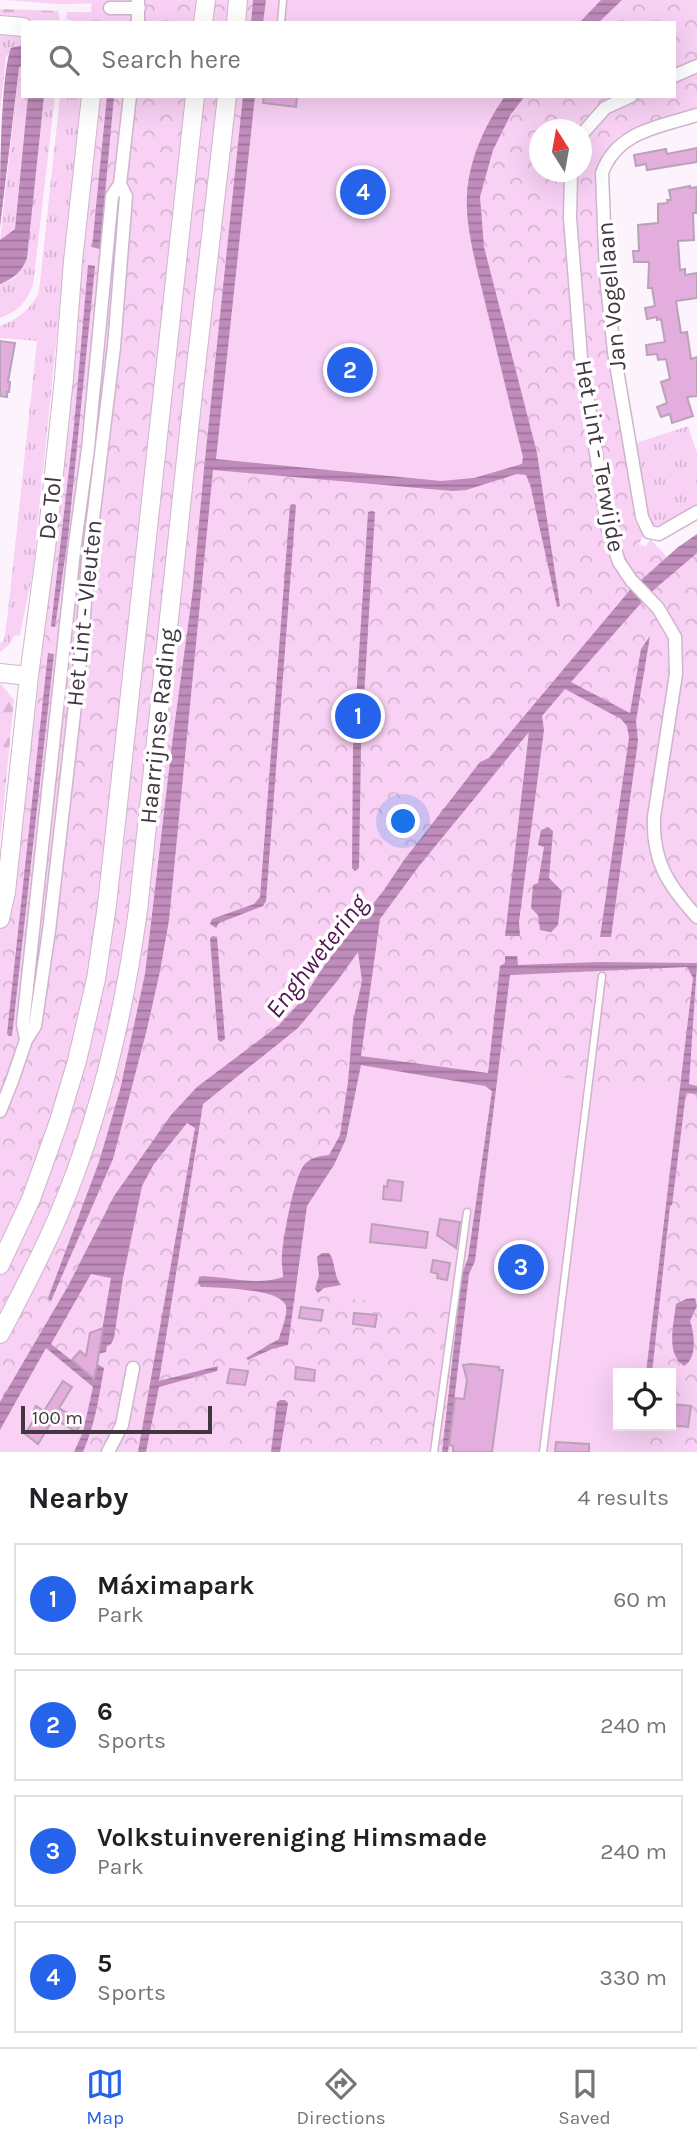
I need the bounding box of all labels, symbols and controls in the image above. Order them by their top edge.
search box [21,21,676,98]
icon: search [45,41,83,79]
text: Search here [101,44,241,75]
north arrow [529,119,592,182]
pin: 4 [340,166,386,218]
street label: Jan Vogellaan [591,220,631,372]
pin: 2 [327,344,373,396]
street label: Het Lint - Terwijde [569,358,631,554]
street label: De Tol [33,475,67,541]
street label: Het Lint - Vleuten [60,518,108,708]
street label: Haarrijnse Rading [134,626,182,825]
pin: 1 [335,690,381,742]
your location [386,804,420,838]
water label: Enghwetering [259,887,375,1024]
pin: 3 [498,1241,544,1293]
map controls [613,1368,676,1431]
button: locate [613,1368,676,1431]
scale bar [21,1403,212,1435]
text: 100 m [32,1407,83,1429]
text: Nearby [28,1480,128,1516]
text: 4 results [577,1484,669,1511]
text: Máximapark [97,1570,254,1601]
text: 1 [49,1586,57,1613]
text: 60 m [613,1586,667,1613]
text: Park [97,1601,144,1628]
text: 6 [97,1696,113,1727]
text: 2 [46,1712,60,1739]
text: 240 m [600,1712,667,1739]
text: Sports [97,1727,166,1754]
text: Volkstuinvereniging Himsmade [97,1822,487,1853]
text: 3 [46,1838,60,1865]
text: 240 m [600,1838,667,1865]
text: Park [97,1853,144,1880]
text: 5 [97,1948,112,1979]
text: 4 [46,1964,60,1991]
text: 330 m [599,1964,667,1991]
text: Sports [97,1979,166,2006]
tab: Map [86,2065,124,2129]
tab: Directions [297,2065,386,2129]
tab: Saved [558,2065,611,2129]

